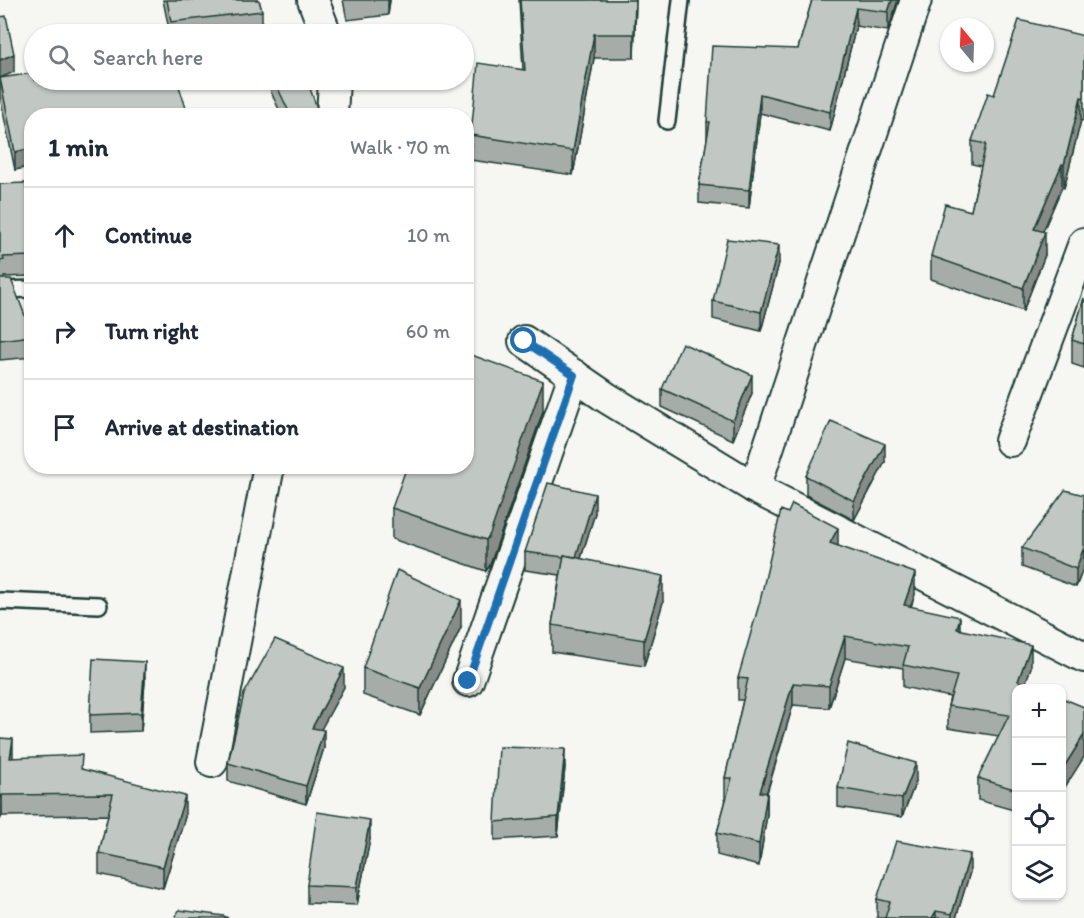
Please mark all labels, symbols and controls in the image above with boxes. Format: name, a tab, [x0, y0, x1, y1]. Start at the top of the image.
north arrow	[940, 18, 994, 72]
search box	[24, 24, 474, 90]
icon: search	[45, 41, 78, 74]
text: Search here	[93, 44, 203, 71]
text: 1 min	[48, 131, 108, 163]
text: Walk · 70 m	[350, 135, 450, 159]
icon: ahead	[48, 219, 81, 252]
text: Continue	[105, 222, 192, 249]
text: 10 m	[407, 223, 450, 247]
icon: right	[48, 315, 81, 348]
text: Turn right	[105, 318, 199, 345]
text: 60 m	[406, 319, 450, 343]
route start	[510, 327, 536, 353]
icon: arrive	[48, 411, 81, 444]
text: Arrive at destination	[105, 414, 299, 441]
route end	[454, 667, 480, 693]
map controls	[1012, 684, 1066, 900]
button: +	[1012, 684, 1066, 738]
button: −	[1012, 738, 1066, 792]
button: locate	[1012, 792, 1066, 846]
button: layers	[1012, 846, 1066, 900]

